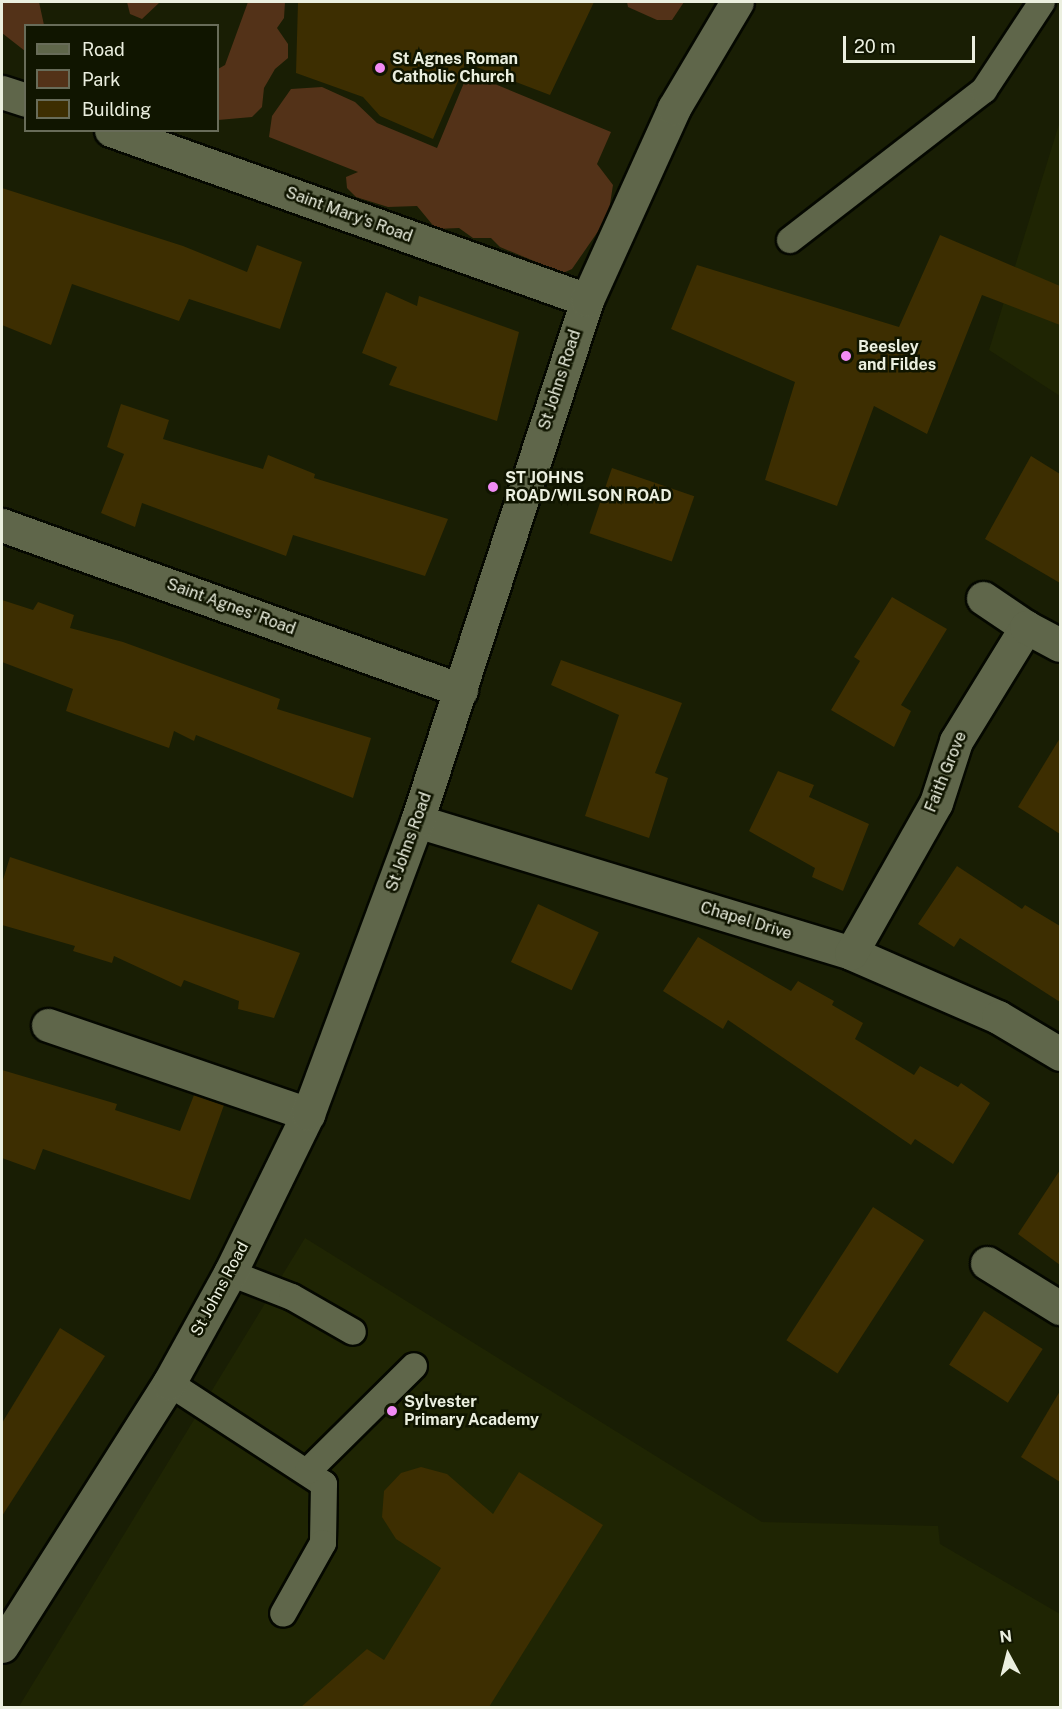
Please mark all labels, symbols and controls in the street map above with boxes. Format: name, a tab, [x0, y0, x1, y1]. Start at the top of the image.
legend	[24, 24, 219, 132]
scale bar	[846, 24, 978, 62]
text: 20 m	[854, 36, 896, 57]
text: Road	[82, 39, 125, 60]
place label: St Agnes Roman Catholic Church	[392, 49, 518, 87]
marker: St Agnes Roman Catholic Church	[373, 61, 387, 75]
text: Park	[82, 69, 120, 90]
text: Building	[82, 99, 151, 120]
street label: Saint Mary's Road	[283, 183, 415, 247]
street label: St Johns Road	[535, 328, 585, 432]
place label: Beesley and Fildes	[858, 337, 936, 375]
marker: Beesley and Fildes	[839, 349, 853, 363]
place label: ST JOHNS ROAD/WILSON ROAD	[505, 468, 672, 506]
marker: ST JOHNS ROAD/WILSON ROAD	[486, 480, 500, 494]
street label: Saint Agnes' Road	[164, 575, 298, 639]
street label: Faith Grove	[921, 729, 971, 815]
street label: St Johns Road	[382, 790, 436, 894]
street label: Chapel Drive	[698, 898, 794, 944]
street label: St Johns Road	[187, 1239, 253, 1339]
place label: Sylvester Primary Academy	[404, 1392, 539, 1430]
marker: Sylvester Primary Academy	[385, 1404, 399, 1418]
north arrow	[978, 1625, 1038, 1685]
text: N	[998, 1626, 1013, 1647]

